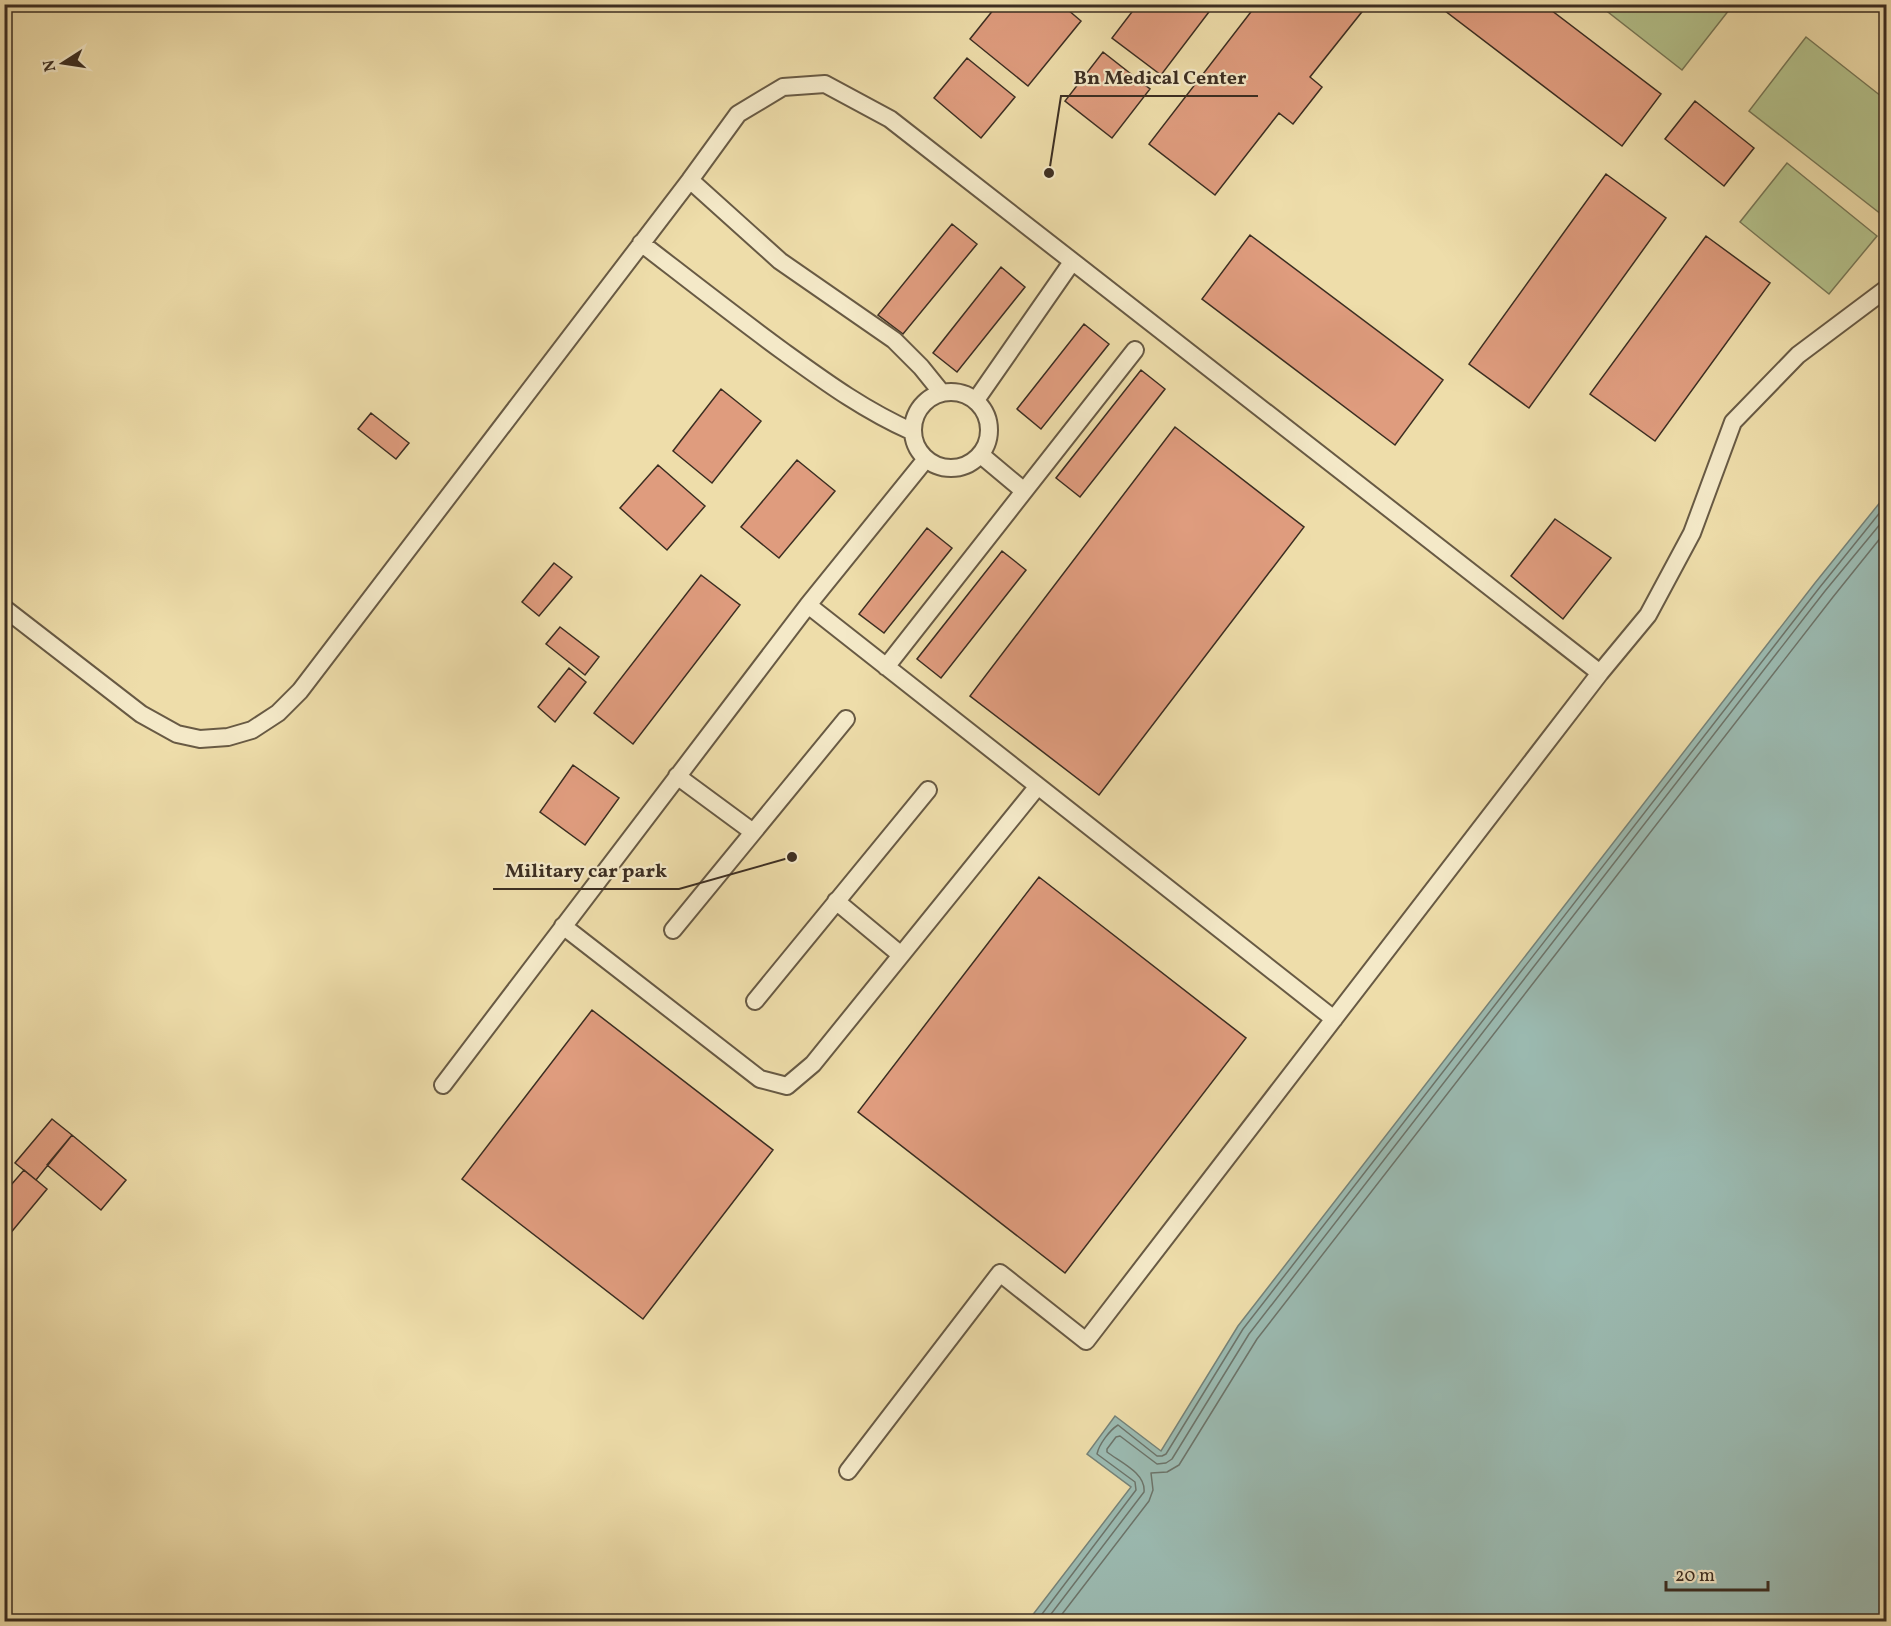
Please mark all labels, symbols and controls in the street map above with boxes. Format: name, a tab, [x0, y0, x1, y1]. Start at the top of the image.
north arrow	[33, 33, 93, 93]
text: N	[38, 57, 62, 74]
callout: Bn Medical Center	[1061, 58, 1258, 96]
text: Bn Medical Center	[1074, 65, 1247, 93]
callout: Military car park	[493, 851, 679, 889]
text: Military car park	[505, 858, 667, 886]
scale bar	[1666, 1554, 1768, 1592]
text: 20 m	[1675, 1564, 1715, 1589]

